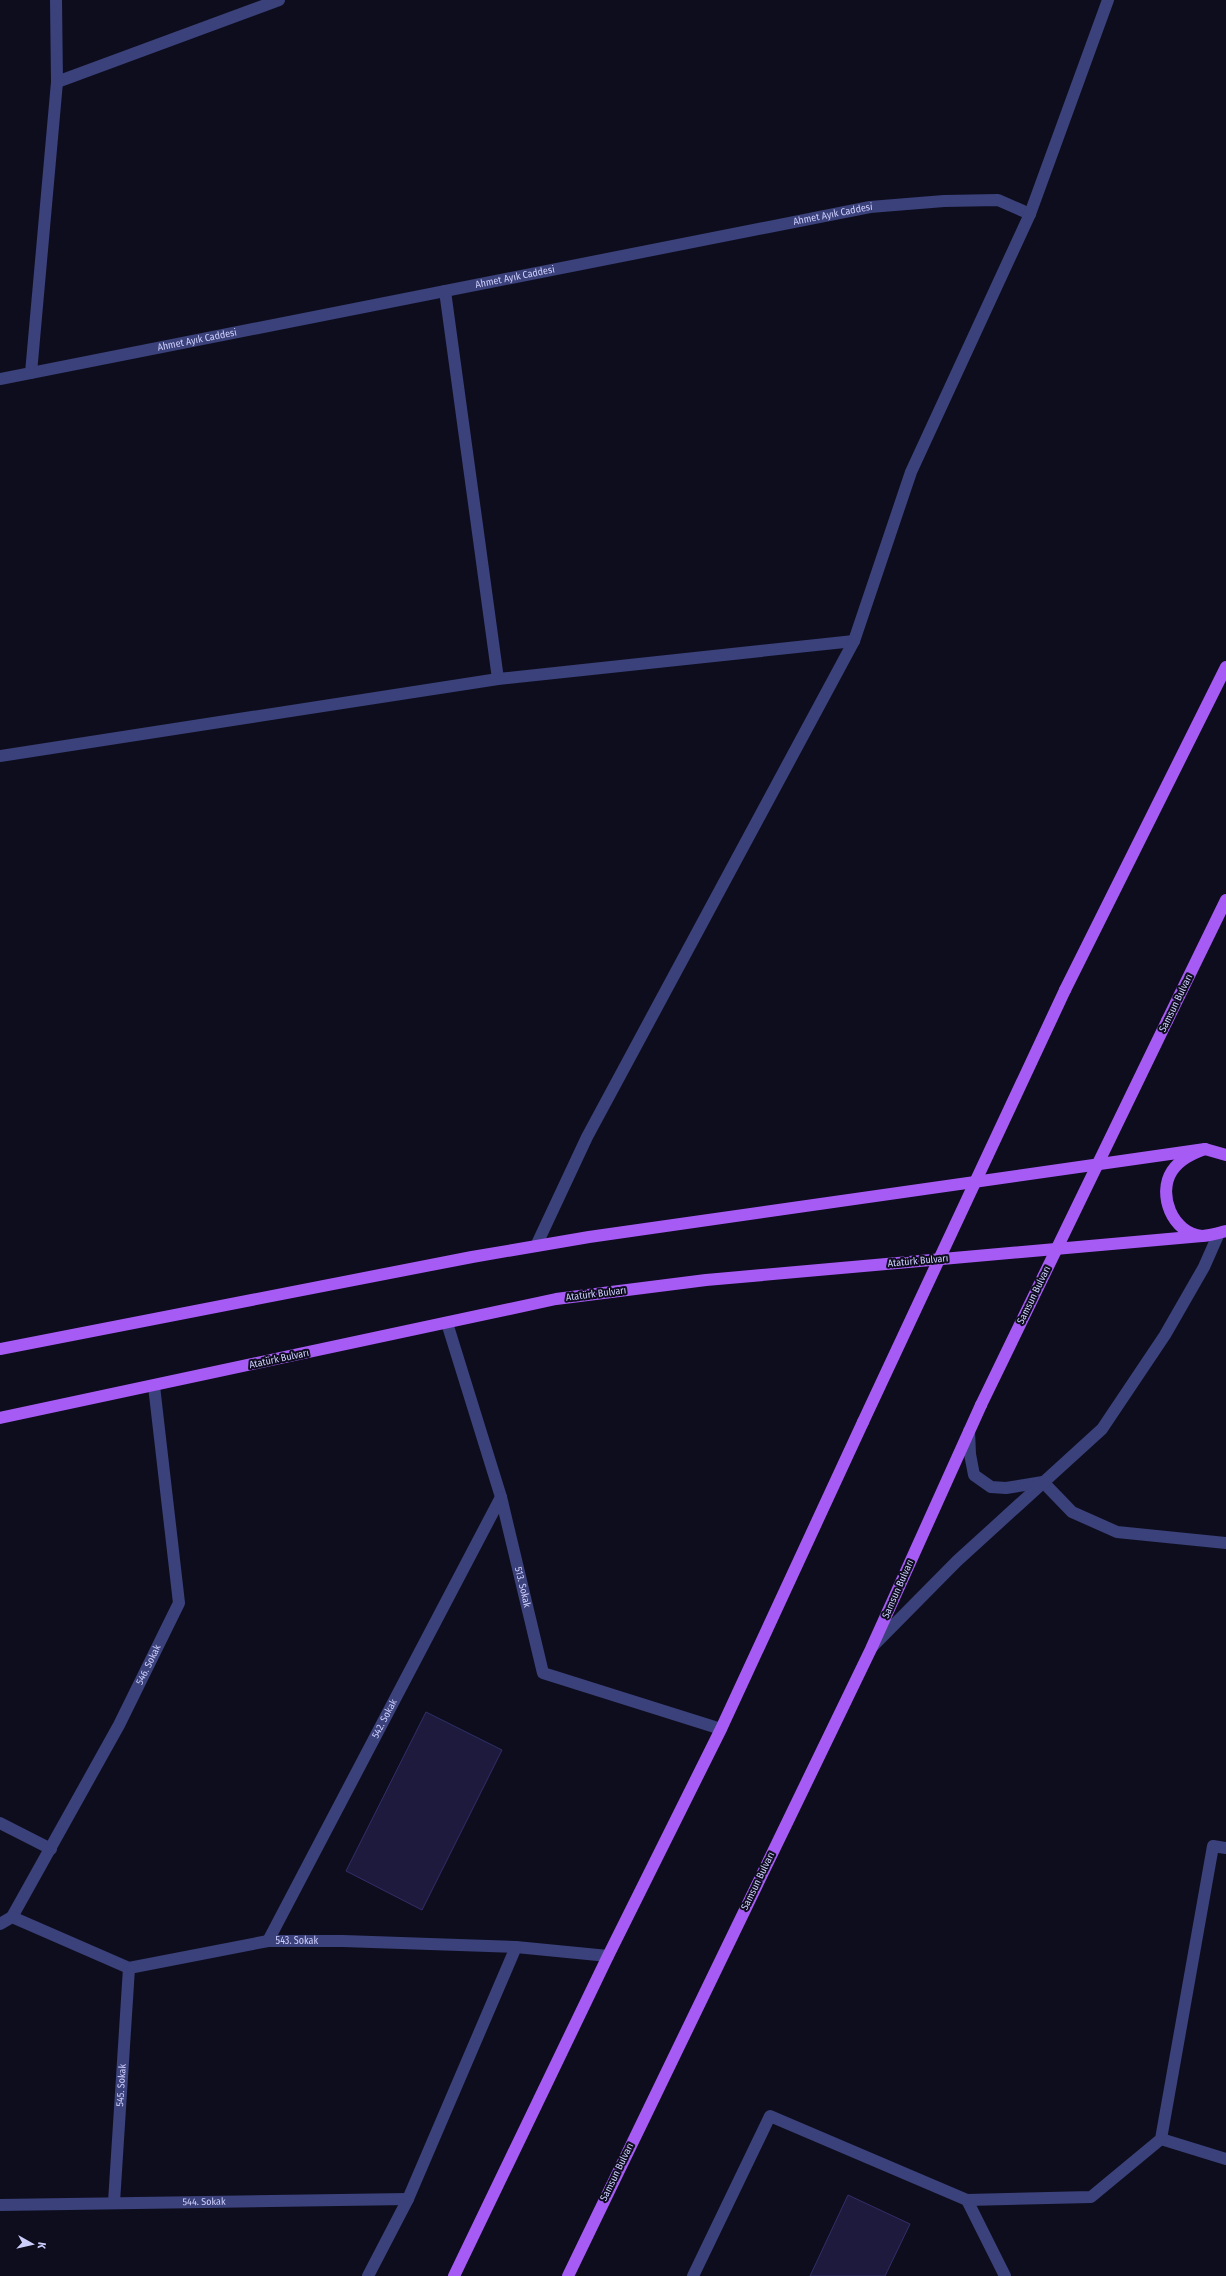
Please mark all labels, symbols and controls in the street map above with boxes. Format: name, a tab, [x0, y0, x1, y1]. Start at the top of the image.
street label: Ahmet Ayık Caddesi	[792, 201, 873, 228]
street label: Ahmet Ayık Caddesi	[474, 263, 556, 291]
street label: Ahmet Ayık Caddesi	[157, 326, 238, 354]
street label: Samsun Bulvarı	[1157, 972, 1195, 1034]
street label: Atatürk Bulvarı	[887, 1252, 949, 1270]
street label: Samsun Bulvarı	[1015, 1264, 1053, 1326]
street label: Atatürk Bulvarı	[565, 1284, 627, 1304]
street label: Atatürk Bulvarı	[248, 1347, 310, 1371]
street label: Samsun Bulvarı	[880, 1558, 916, 1620]
street label: 513. Sokak	[512, 1566, 533, 1609]
street label: 546. Sokak	[134, 1642, 164, 1687]
street label: 542. Sokak	[369, 1697, 400, 1740]
street label: Samsun Bulvarı	[739, 1850, 777, 1912]
street label: 543. Sokak	[276, 1935, 319, 1947]
street label: 545. Sokak	[114, 2063, 129, 2107]
street label: Samsun Bulvarı	[598, 2141, 636, 2203]
street label: 544. Sokak	[182, 2196, 226, 2208]
north arrow	[12, 2224, 52, 2264]
text: K	[34, 2241, 48, 2250]

